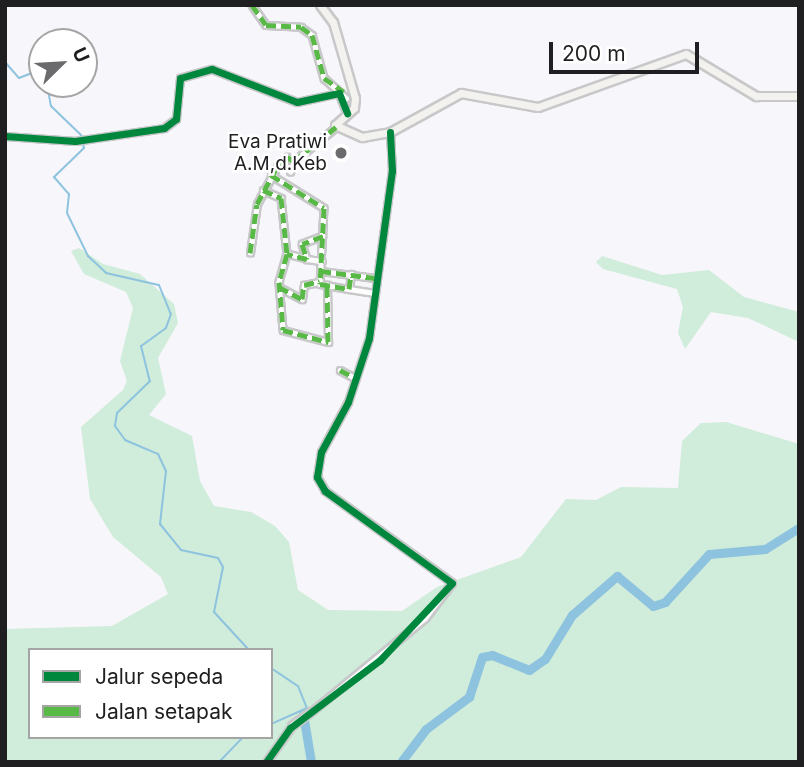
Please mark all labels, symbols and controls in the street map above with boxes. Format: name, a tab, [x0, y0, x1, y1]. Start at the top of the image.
north arrow	[28, 28, 98, 98]
scale bar	[552, 28, 702, 72]
text: 200 m	[562, 41, 626, 66]
text: U	[67, 44, 94, 66]
place label: Eva Pratiwi A.M,d.Keb	[228, 131, 327, 175]
marker: Eva Pratiwi A.M,d.Keb	[333, 145, 349, 161]
legend	[28, 648, 273, 739]
text: Jalur sepeda	[95, 664, 223, 689]
text: Jalan setapak	[95, 699, 232, 724]

